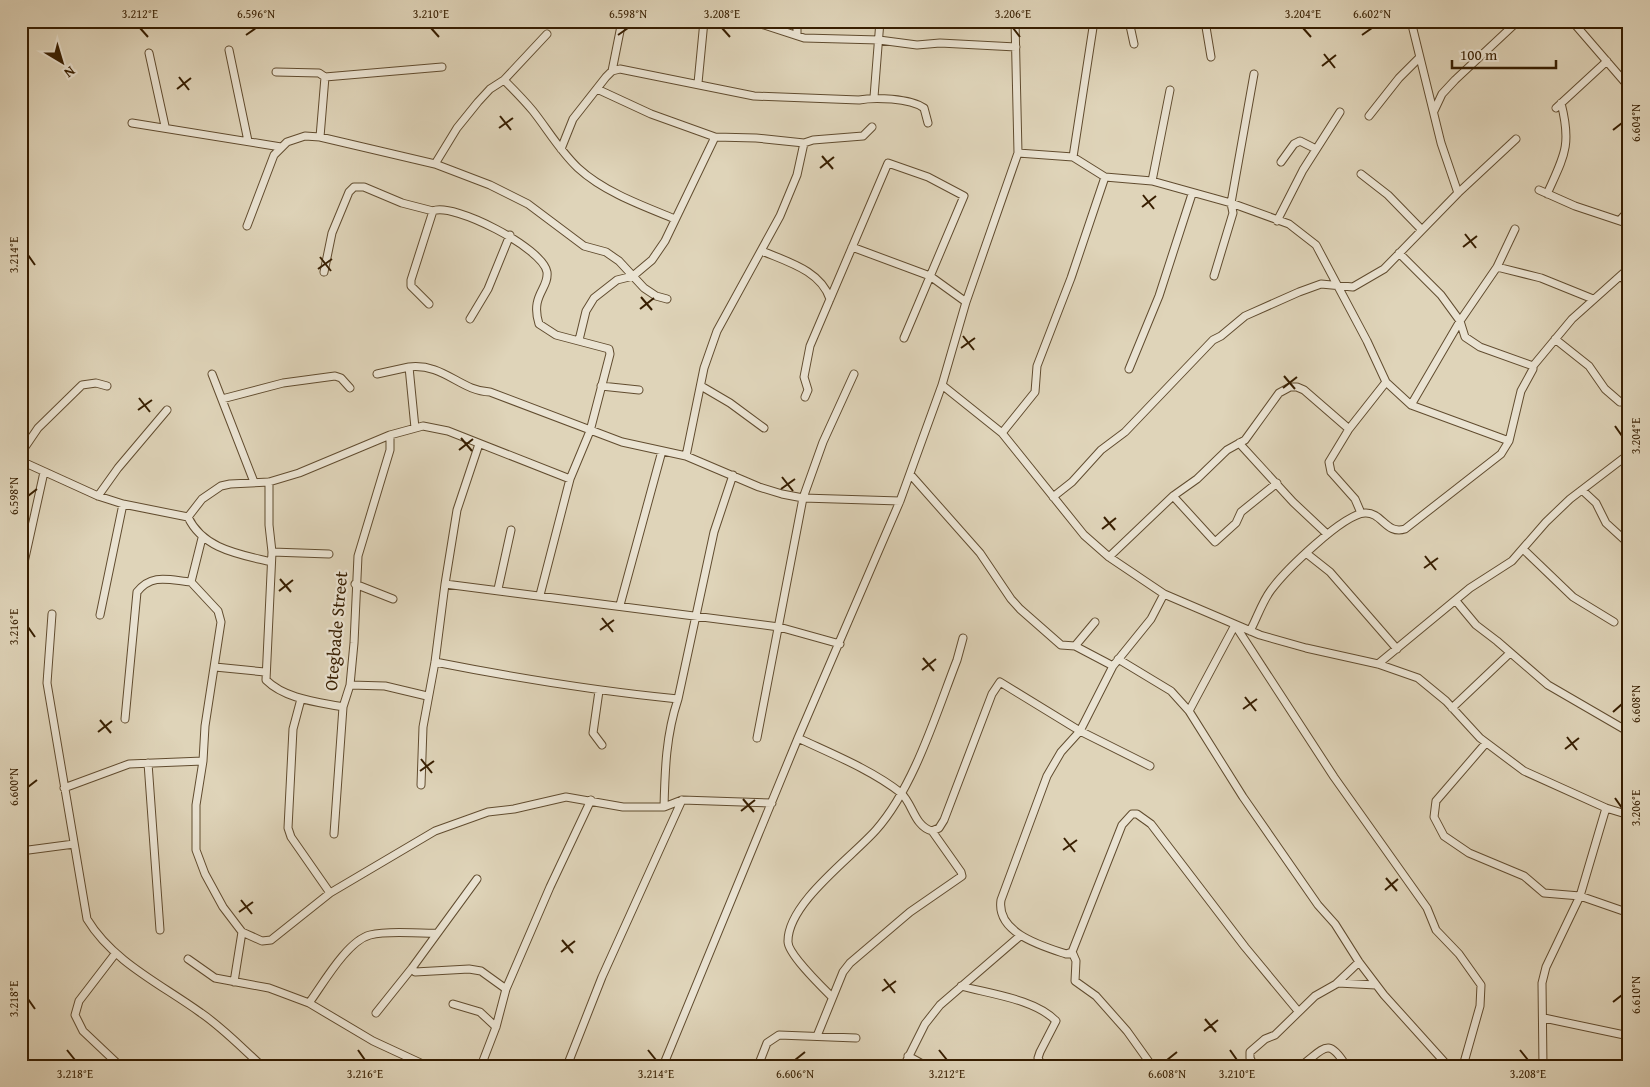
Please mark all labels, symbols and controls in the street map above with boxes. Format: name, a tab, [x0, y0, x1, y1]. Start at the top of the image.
text: 3.212°E	[122, 5, 158, 22]
text: 6.596°N	[237, 5, 275, 22]
text: 3.210°E	[413, 5, 449, 22]
text: 6.598°N	[609, 5, 647, 22]
text: 3.208°E	[704, 5, 740, 22]
text: 3.206°E	[995, 5, 1031, 22]
text: 3.204°E	[1285, 5, 1321, 22]
text: 6.602°N	[1353, 5, 1391, 22]
north arrow	[38, 38, 88, 88]
scale bar	[1452, 38, 1556, 70]
text: 100 m	[1460, 44, 1498, 65]
text: N	[60, 61, 80, 83]
text: 6.604°N	[1627, 104, 1644, 142]
text: 3.214°E	[5, 237, 22, 273]
text: 3.204°E	[1627, 418, 1644, 454]
text: 6.598°N	[5, 477, 22, 515]
street label: Otegbade Street	[317, 569, 354, 692]
text: 3.216°E	[5, 609, 22, 645]
text: 6.608°N	[1627, 685, 1644, 723]
text: 6.600°N	[5, 768, 22, 806]
text: 3.206°E	[1627, 790, 1644, 826]
text: 6.610°N	[1627, 976, 1644, 1014]
text: 3.218°E	[5, 981, 22, 1017]
text: 3.218°E	[57, 1065, 93, 1082]
text: 3.216°E	[347, 1065, 383, 1082]
text: 3.214°E	[638, 1065, 674, 1082]
text: 6.606°N	[776, 1065, 814, 1082]
text: 3.212°E	[929, 1065, 965, 1082]
text: 6.608°N	[1148, 1065, 1186, 1082]
text: 3.210°E	[1219, 1065, 1255, 1082]
text: 3.208°E	[1510, 1065, 1546, 1082]

